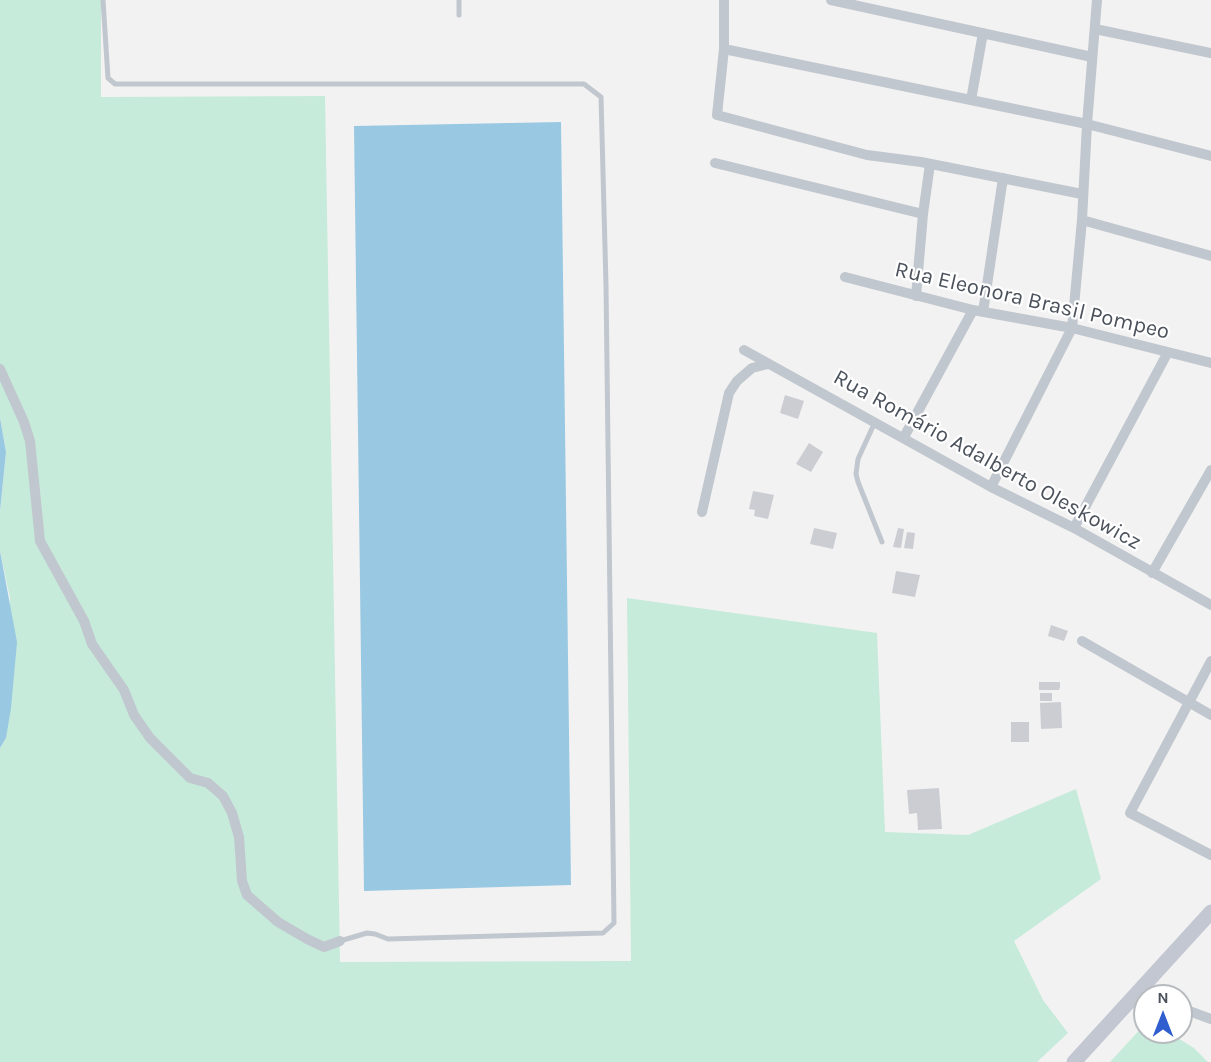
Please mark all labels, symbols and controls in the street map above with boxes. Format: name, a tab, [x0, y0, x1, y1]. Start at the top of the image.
street label: Rua Eleonora Brasil Pompeo	[892, 257, 1172, 345]
street label: Rua Romário Adalberto Oleskowicz	[829, 364, 1145, 556]
north arrow	[1133, 984, 1193, 1044]
text: N	[1157, 988, 1169, 1007]

